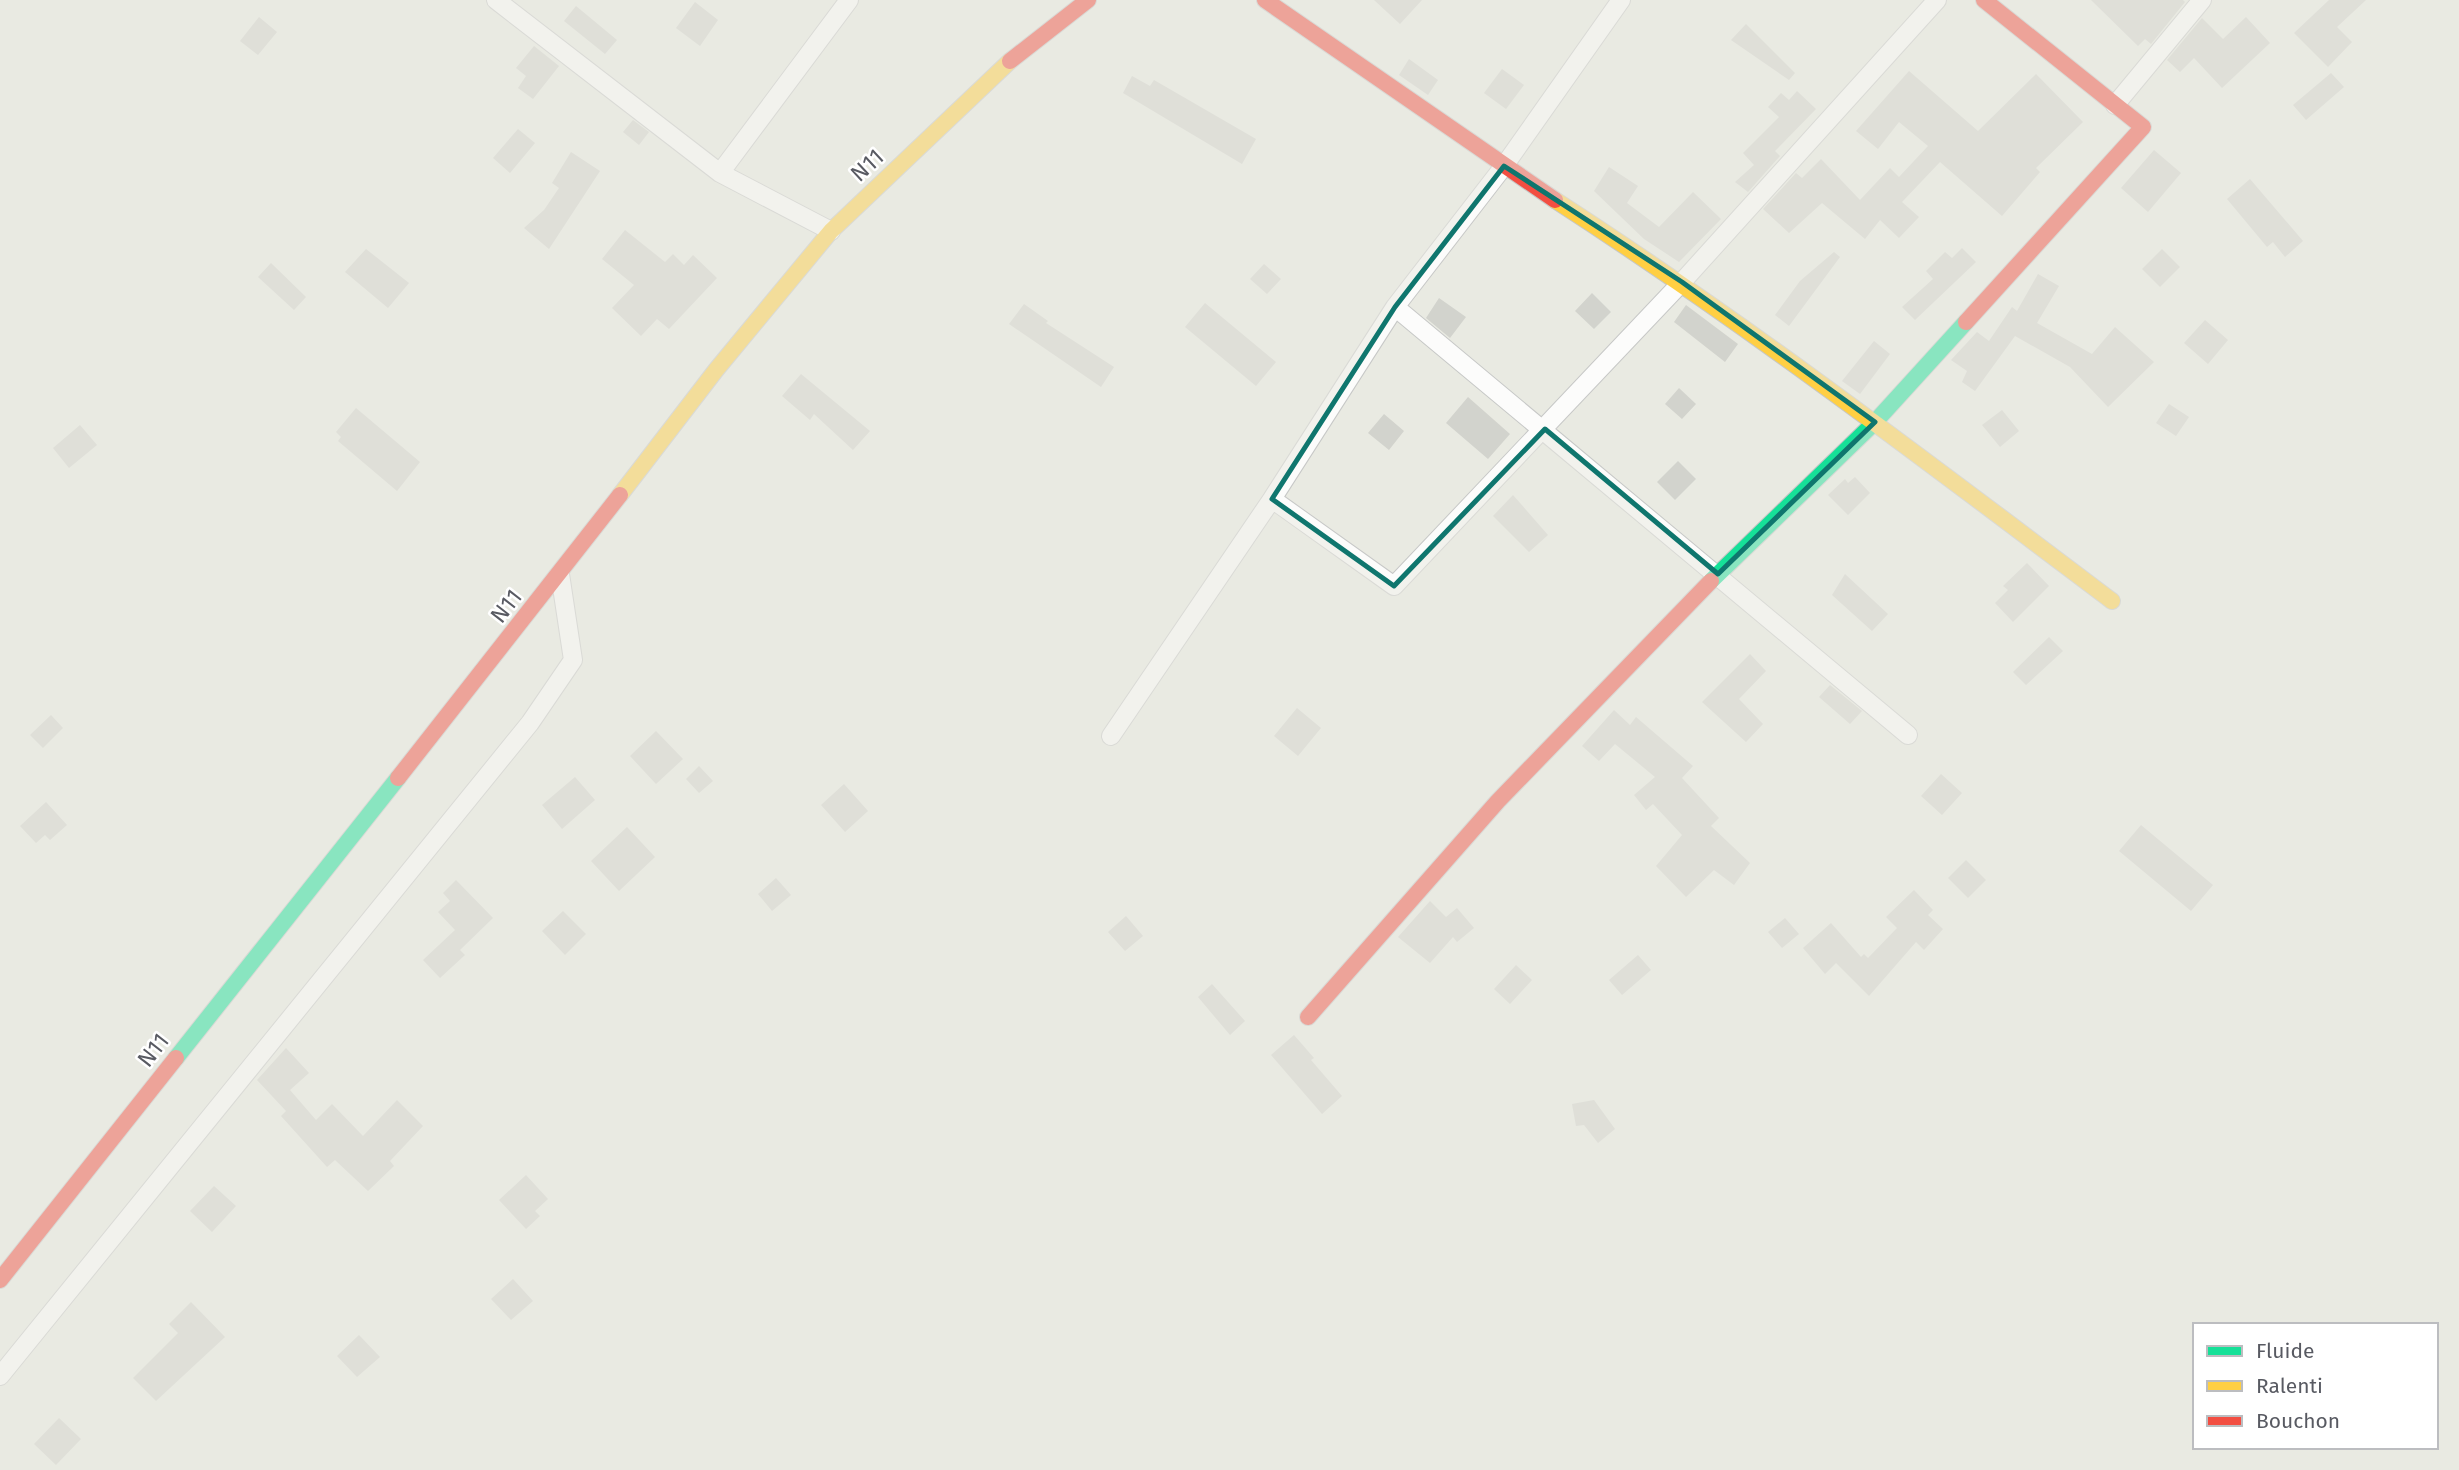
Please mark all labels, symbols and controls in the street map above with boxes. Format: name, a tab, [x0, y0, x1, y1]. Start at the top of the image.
street label: N11	[845, 143, 889, 187]
street label: N11	[484, 583, 528, 629]
street label: N11	[131, 1027, 175, 1073]
legend	[2193, 1323, 2438, 1449]
text: Fluide	[2256, 1338, 2314, 1364]
text: Ralenti	[2256, 1373, 2323, 1399]
text: Bouchon	[2256, 1408, 2340, 1434]

